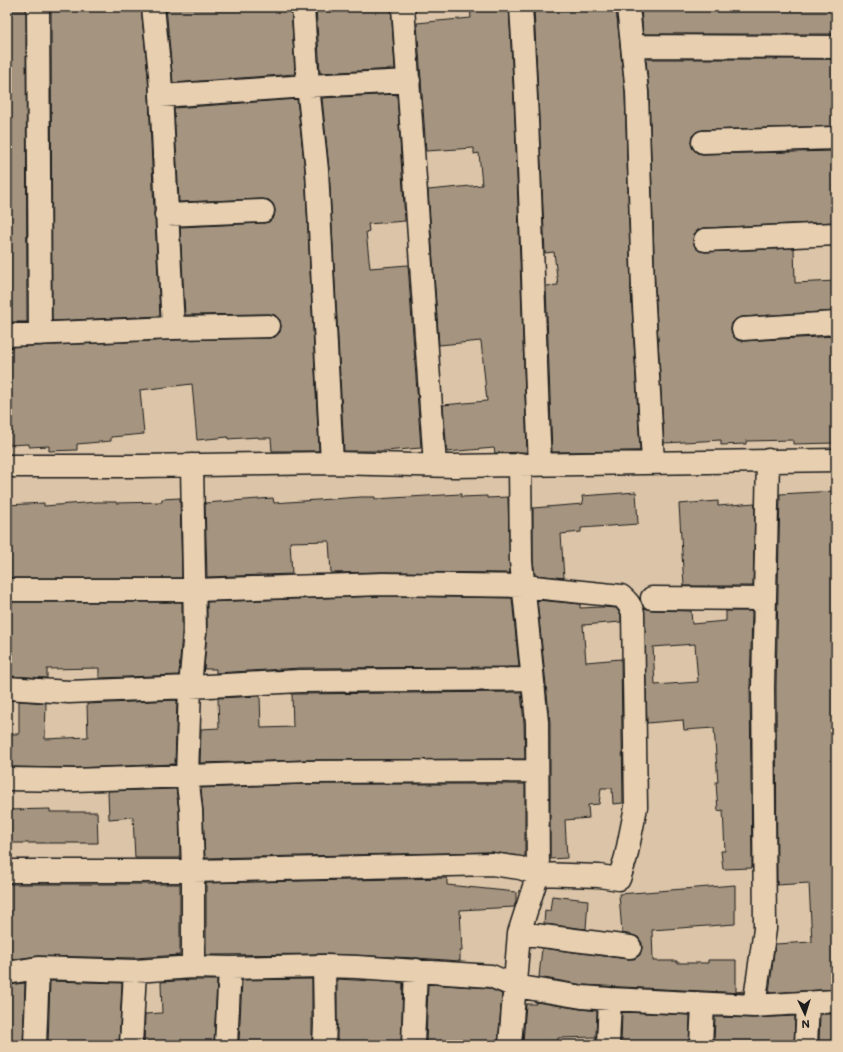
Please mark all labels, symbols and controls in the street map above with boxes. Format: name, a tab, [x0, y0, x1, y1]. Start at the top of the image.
north arrow	[785, 994, 825, 1034]
text: N	[801, 1017, 810, 1032]

